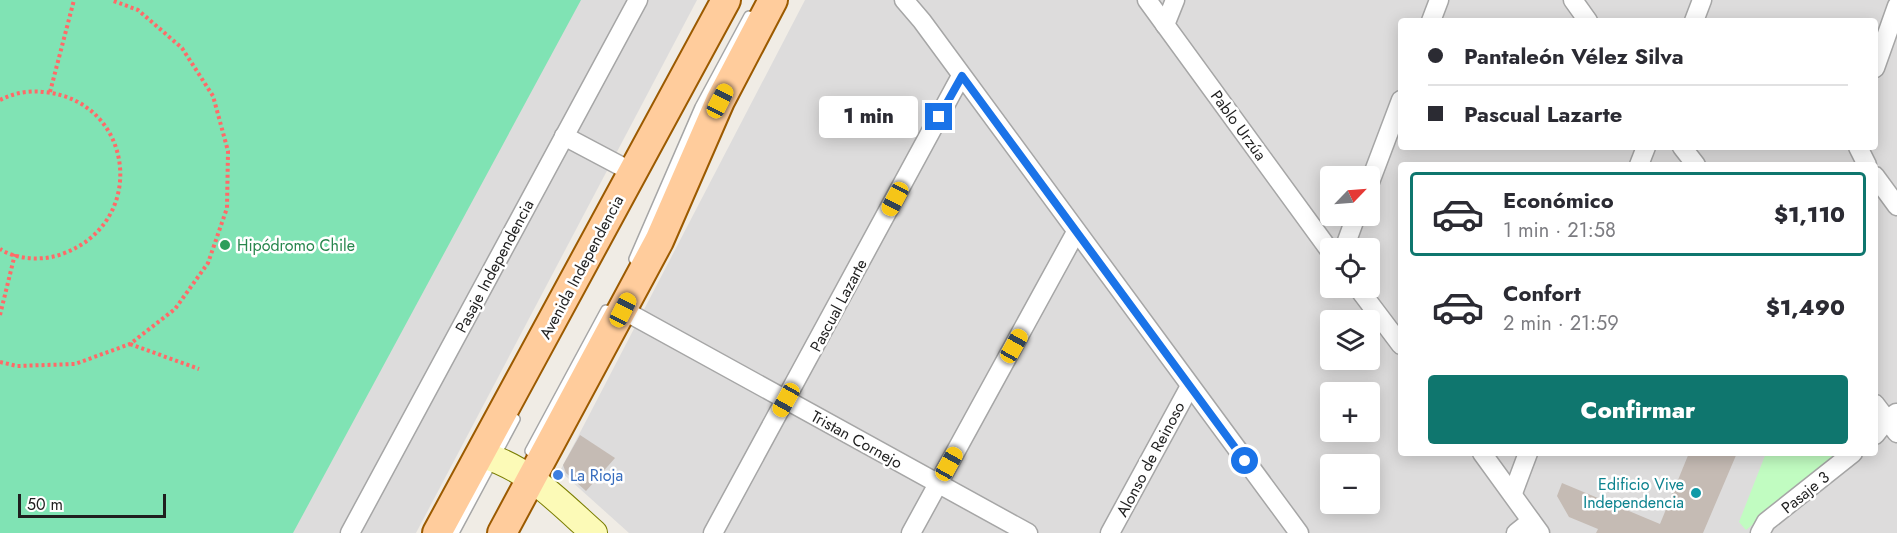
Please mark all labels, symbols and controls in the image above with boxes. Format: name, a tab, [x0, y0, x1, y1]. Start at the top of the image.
text: Pantaleón Vélez Silva	[1464, 40, 1684, 72]
car	[704, 81, 736, 121]
street label: Pablo Urzúa	[1205, 85, 1272, 165]
callout: 1 min	[819, 96, 918, 138]
text: Pascual Lazarte	[1464, 98, 1622, 130]
text: 1 min	[843, 102, 894, 131]
route end	[925, 103, 952, 130]
north arrow	[1320, 166, 1380, 226]
map controls	[1320, 166, 1380, 514]
car	[879, 179, 911, 219]
text: Económico	[1503, 184, 1614, 216]
icon: car	[1431, 187, 1485, 241]
street label: Avenida Independencia	[534, 191, 629, 343]
street label: Pasaje Independencia	[450, 196, 539, 337]
text: $1,110	[1774, 198, 1845, 230]
text: 1 min · 21:58	[1503, 216, 1616, 245]
place label: Hipódromo Chile	[237, 234, 355, 257]
marker: Hipódromo Chile	[218, 238, 232, 252]
button: locate	[1320, 238, 1380, 298]
street label: Pascual Lazarte	[804, 255, 873, 356]
text: Confort	[1503, 277, 1581, 309]
icon: car	[1431, 280, 1485, 334]
car	[607, 290, 639, 330]
text: $1,490	[1766, 291, 1845, 323]
text: 2 min · 21:59	[1503, 309, 1619, 338]
button: layers	[1320, 310, 1380, 370]
car	[997, 326, 1031, 366]
button: Confirmar	[1428, 375, 1848, 444]
car	[769, 380, 803, 420]
button: +	[1320, 382, 1380, 442]
street label: Alonso de Reinoso	[1110, 397, 1191, 521]
street label: Tristan Cornejo	[807, 405, 907, 474]
car	[932, 444, 966, 484]
route start	[1231, 447, 1258, 474]
button: −	[1320, 454, 1380, 514]
place label: La Rioja	[570, 464, 623, 487]
street label: Pasaje 3	[1776, 466, 1834, 519]
marker: La Rioja	[551, 468, 565, 482]
place label: Edificio Vive Independencia	[1583, 473, 1684, 514]
marker: Edificio Vive Independencia	[1689, 486, 1703, 500]
scale bar	[18, 491, 166, 518]
text: 50 m	[27, 493, 63, 516]

